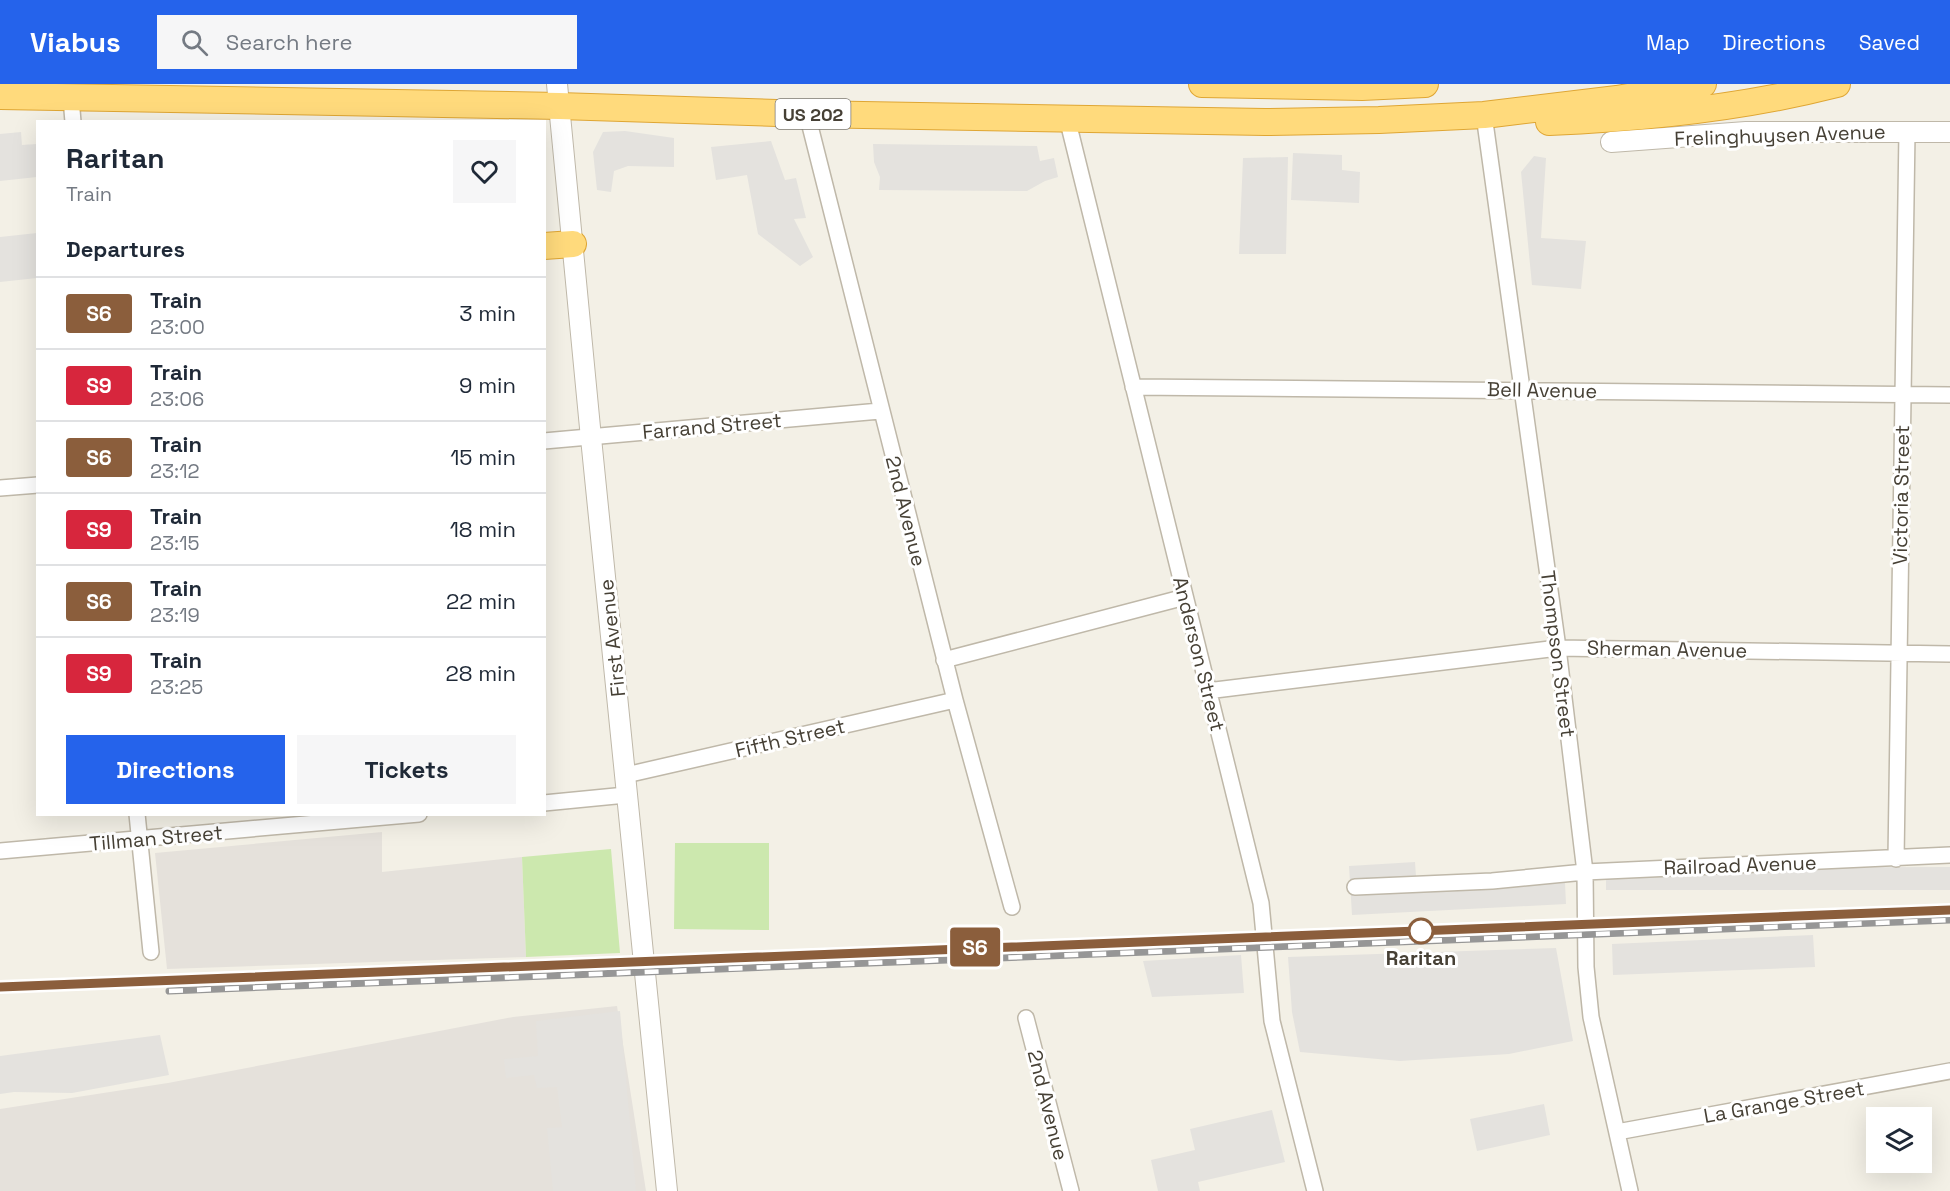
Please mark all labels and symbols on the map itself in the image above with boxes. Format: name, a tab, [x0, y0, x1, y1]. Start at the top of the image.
road number: US 202	[776, 99, 850, 129]
street label: Frelinghuysen Avenue	[1674, 118, 1886, 152]
street label: Bell Avenue	[1487, 376, 1597, 404]
street label: Farrand Street	[641, 407, 783, 445]
street label: Victoria Street	[1887, 425, 1915, 565]
street label: 2nd Avenue	[880, 453, 932, 569]
street label: Thompson Street	[1535, 569, 1581, 739]
street label: Anderson Street	[1167, 574, 1231, 734]
street label: First Avenue	[593, 578, 631, 698]
street label: Sherman Avenue	[1587, 635, 1747, 663]
street label: Fifth Street	[733, 713, 847, 763]
street label: Tillman Street	[88, 819, 224, 857]
street label: Railroad Avenue	[1663, 849, 1817, 881]
marker: Raritan	[1408, 918, 1434, 944]
line badge: S6	[948, 928, 1002, 966]
place label: Raritan	[1386, 945, 1456, 971]
street label: 2nd Avenue	[1022, 1047, 1074, 1163]
street label: La Grange Street	[1702, 1075, 1866, 1129]

